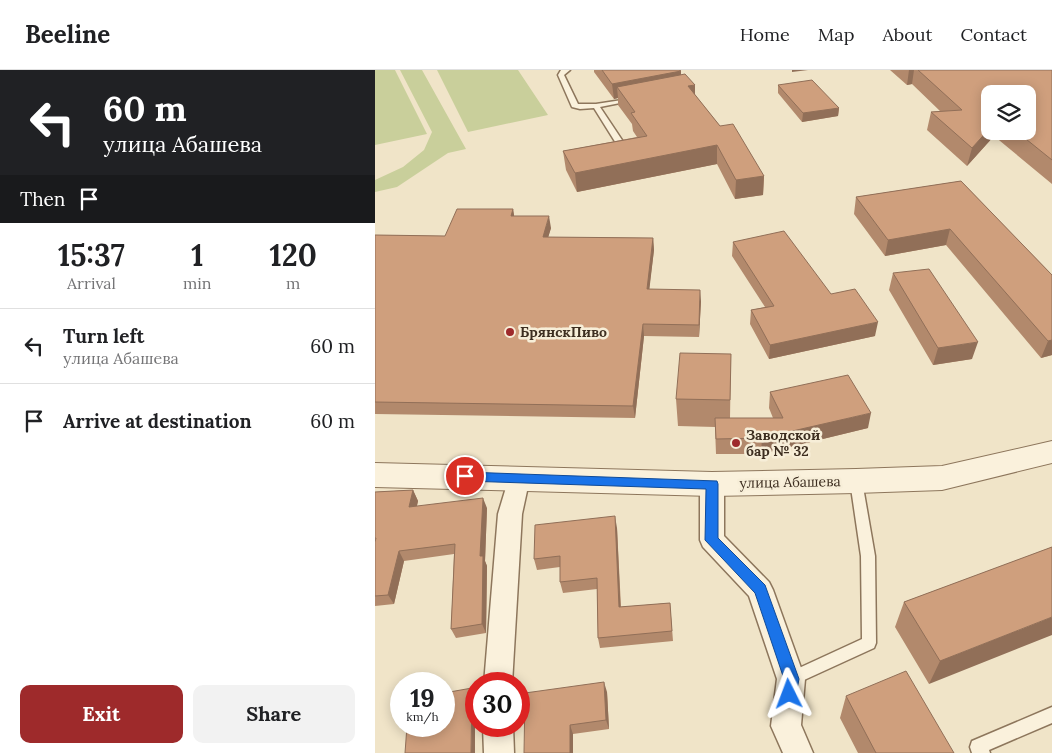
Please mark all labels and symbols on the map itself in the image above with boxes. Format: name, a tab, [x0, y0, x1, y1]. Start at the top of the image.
place label: БрянскПиво	[520, 323, 607, 341]
marker: БрянскПиво	[504, 326, 516, 338]
place label: Заводской бар № 32	[746, 426, 820, 460]
marker: Заводской бар № 32	[730, 437, 742, 449]
pin	[444, 455, 486, 497]
street label: улица Абашева	[739, 472, 841, 492]
position arrow	[762, 667, 814, 719]
speed limit sign: 30	[465, 672, 530, 737]

